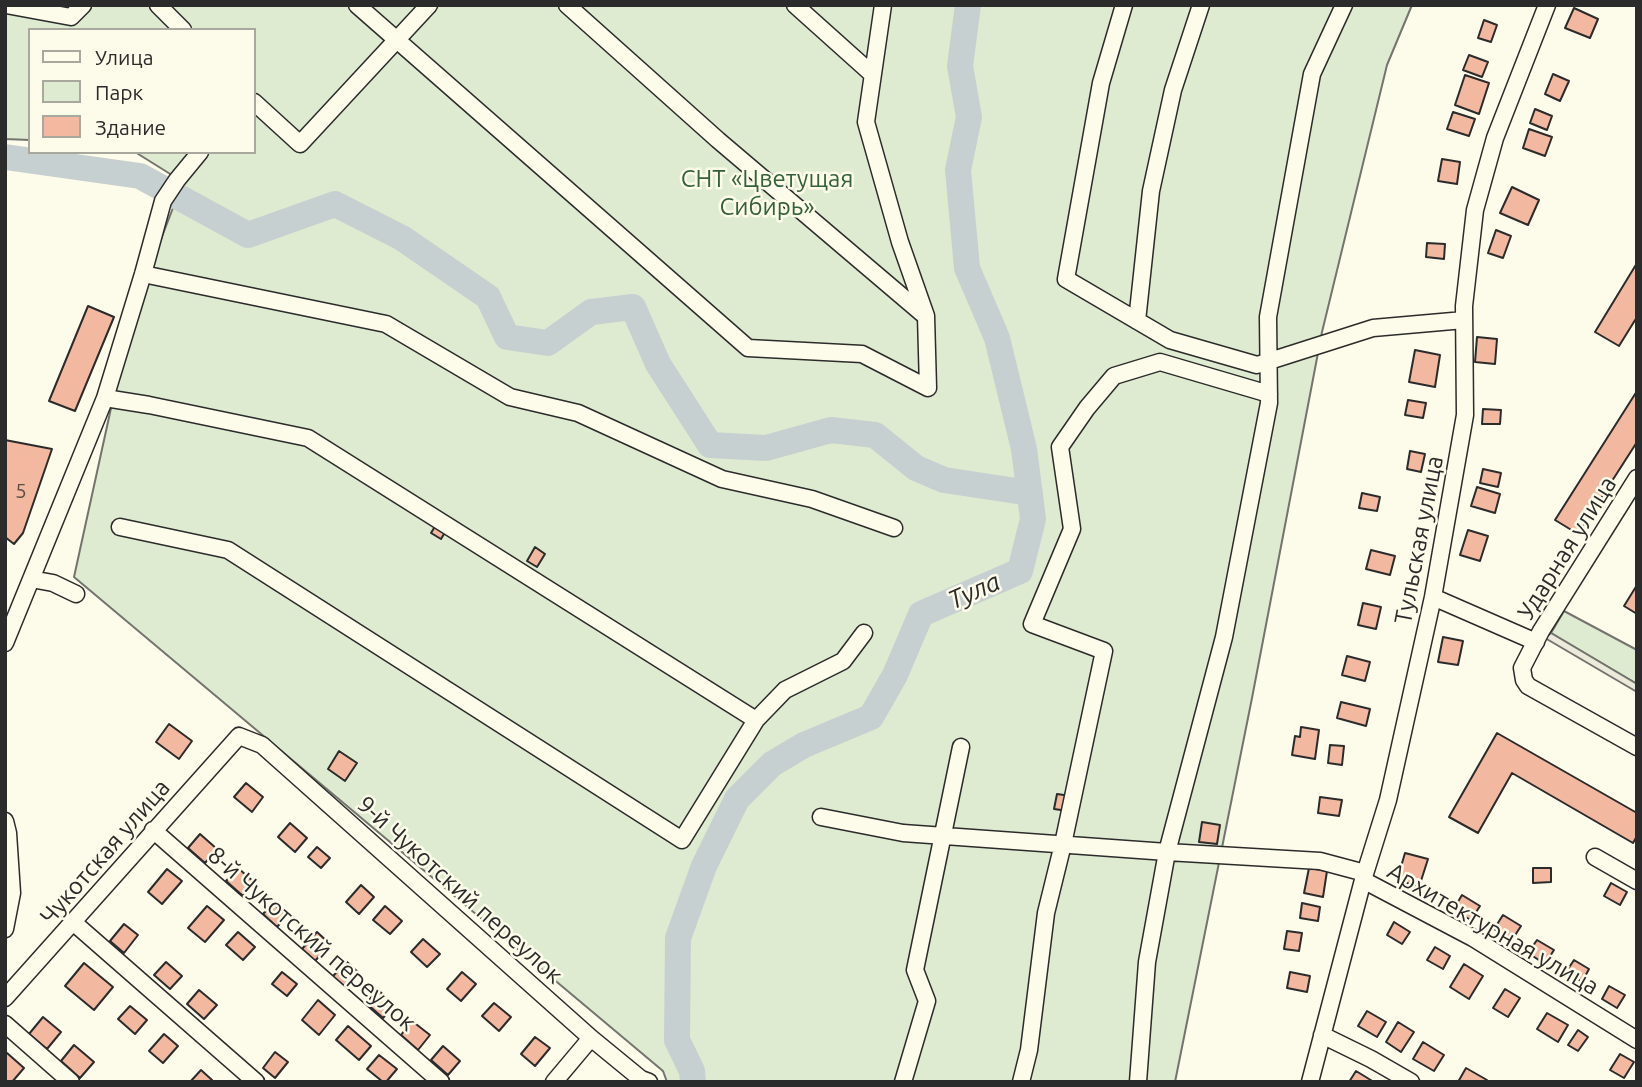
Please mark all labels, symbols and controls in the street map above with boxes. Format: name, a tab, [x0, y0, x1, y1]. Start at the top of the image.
legend	[28, 28, 256, 154]
text: Улица	[95, 45, 153, 69]
text: Парк	[95, 80, 143, 104]
text: Здание	[95, 115, 166, 139]
park label: СНТ «Цветущая Сибирь»	[681, 165, 853, 221]
street label: Тульская улица	[1389, 453, 1449, 627]
street label: Ударная улица	[1512, 471, 1622, 625]
house number: 5	[15, 478, 27, 504]
water label: Тула	[943, 566, 1005, 616]
street label: Чукотская улица	[34, 774, 176, 930]
street label: 9-й Чукотский переулок	[351, 790, 569, 990]
street label: 8-й Чукотский переулок	[202, 841, 422, 1037]
street label: Архитектурная улица	[1382, 857, 1604, 1001]

